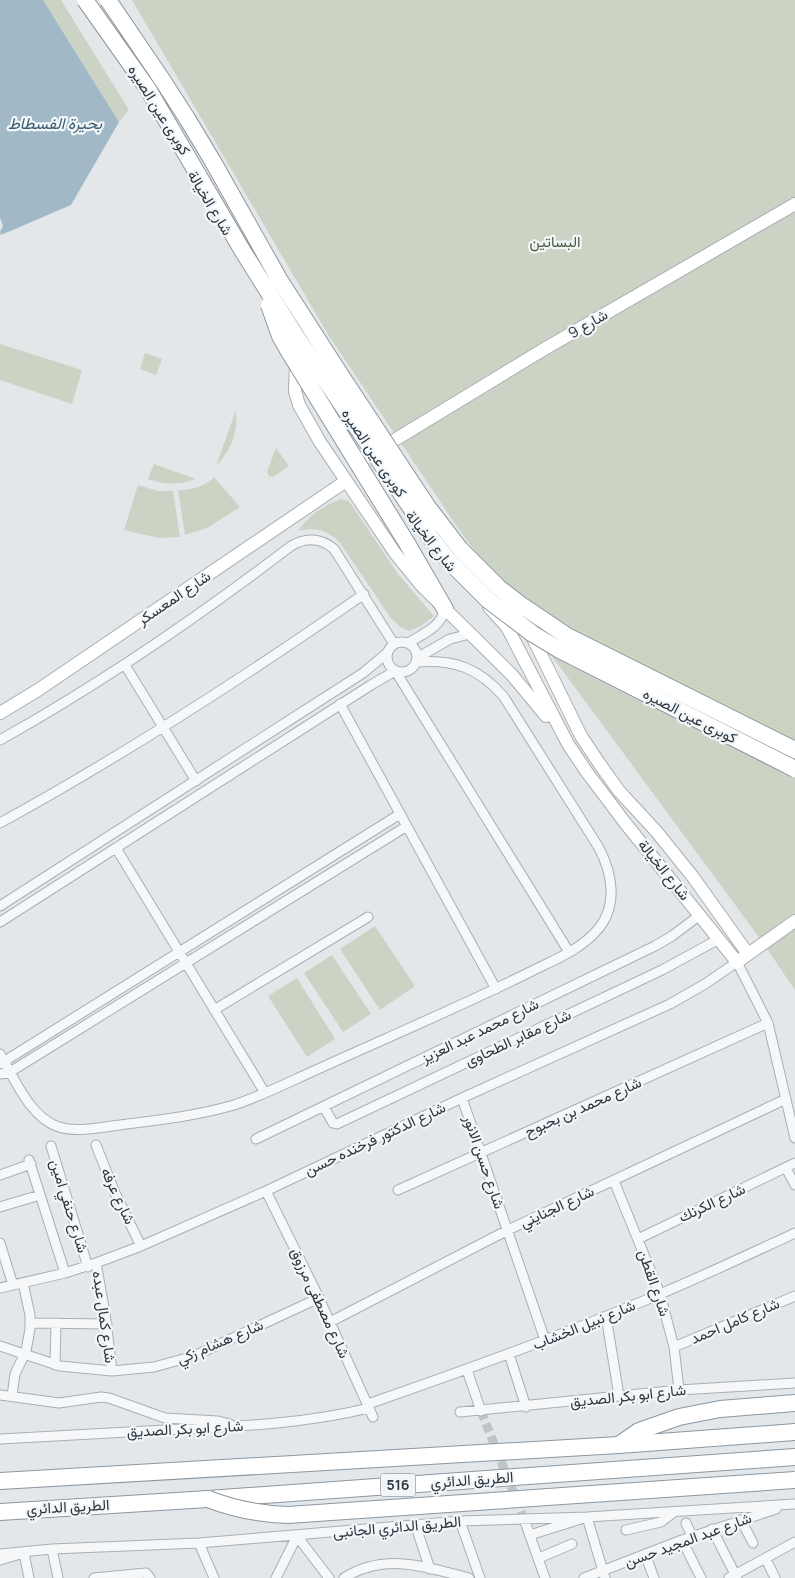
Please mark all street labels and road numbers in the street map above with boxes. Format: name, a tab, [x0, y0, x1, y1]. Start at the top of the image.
street label: كوبرى عين الصيره	[123, 60, 196, 159]
street label: شارع الخيالة	[182, 166, 238, 240]
street label: شارع 9	[564, 304, 612, 344]
street label: كوبرى عين الصيره	[337, 404, 412, 502]
street label: شارع الخيالة	[400, 506, 462, 577]
street label: شارع المعسكر	[132, 565, 215, 631]
street label: كوبرى عين الصيره	[640, 683, 741, 748]
street label: شارع الخيالة	[633, 835, 696, 905]
street label: شارع محمد عبد العزيز	[417, 993, 543, 1069]
street label: شارع مقابر الطحاوى	[461, 1004, 575, 1072]
street label: شارع محمد بن بحبوح	[521, 1071, 645, 1143]
street label: شارع الدكتور فرخنده حسن	[301, 1096, 449, 1181]
street label: شارع حسن الانور	[457, 1111, 510, 1212]
street label: شارع حنفي امين	[42, 1157, 94, 1256]
street label: شارع عرفه	[95, 1164, 141, 1228]
street label: شارع الكرنك	[675, 1178, 749, 1228]
street label: شارع الجنايني	[516, 1180, 599, 1236]
street label: شارع مصطفى مرزوق	[285, 1244, 355, 1362]
street label: شارع القطن	[632, 1247, 676, 1320]
street label: شارع كمال عبده	[87, 1269, 121, 1365]
street label: شارع كامل احمد	[687, 1292, 783, 1350]
street label: شارع نبيل الخشاب	[529, 1294, 639, 1356]
street label: شارع هشام زكي	[173, 1314, 268, 1372]
street label: شارع ابو بكر الصديق	[569, 1379, 687, 1413]
street label: شارع ابو بكر الصديق	[126, 1415, 244, 1443]
street label: الطريق الدائري	[430, 1466, 514, 1496]
road number: 516	[380, 1474, 416, 1496]
street label: الطريق الدائري	[26, 1494, 110, 1522]
street label: شارع عبد المجيد حسن	[621, 1507, 755, 1573]
street label: الطريق الدائري الجانبى	[332, 1510, 462, 1546]

